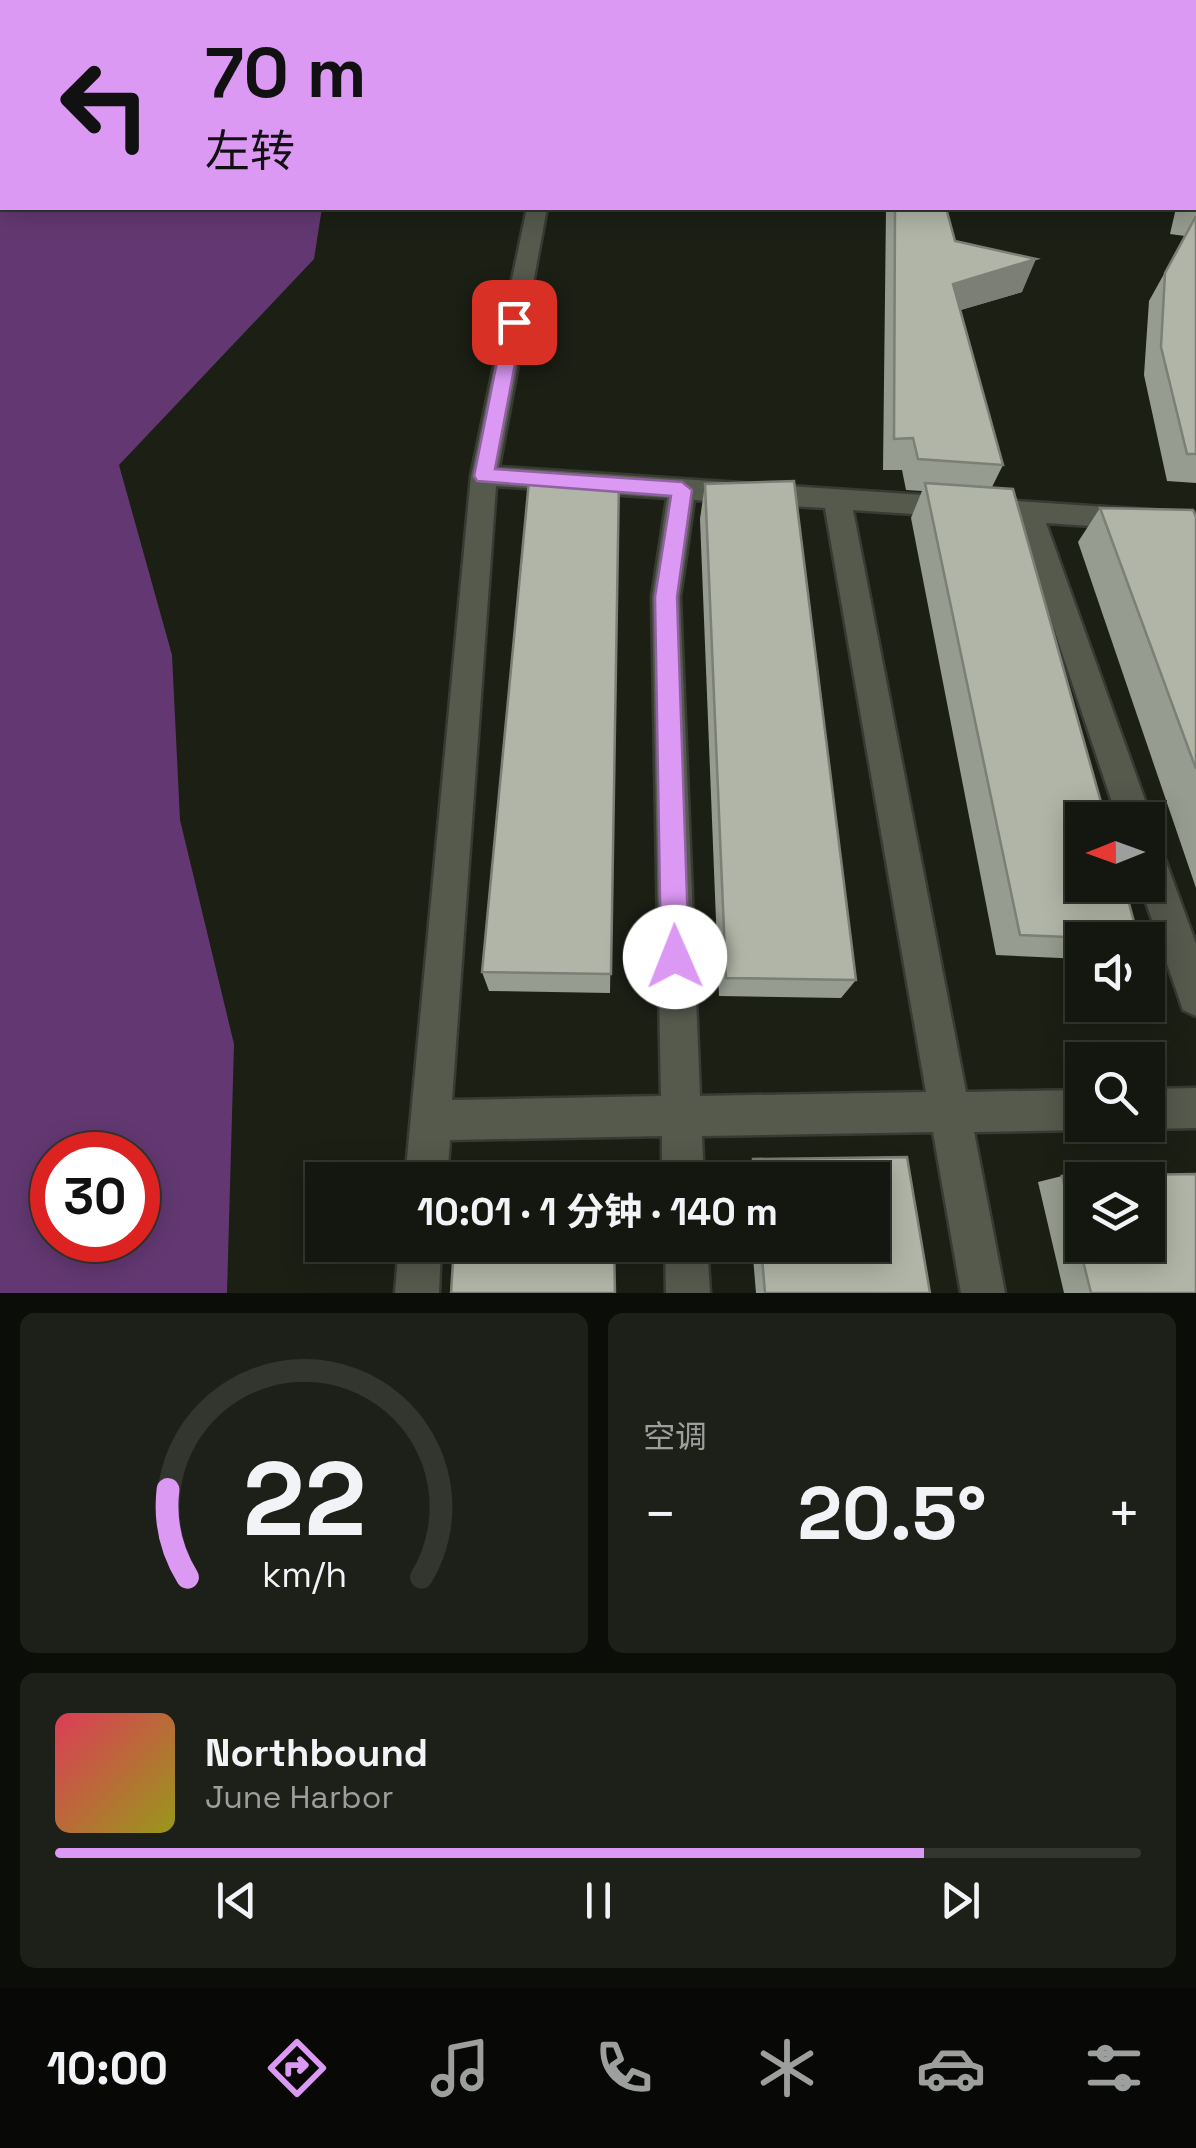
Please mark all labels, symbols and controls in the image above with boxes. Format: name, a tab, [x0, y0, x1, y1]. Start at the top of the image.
text: 70 m	[205, 28, 366, 117]
icon: left	[40, 40, 170, 170]
text: 左转	[205, 123, 295, 180]
pin	[472, 280, 557, 365]
icon: arrive	[487, 295, 542, 350]
north arrow	[1065, 802, 1165, 902]
map controls	[1065, 802, 1165, 1262]
position arrow	[623, 905, 727, 1009]
button: sound	[1065, 922, 1165, 1022]
button: search	[1065, 1042, 1165, 1142]
speed limit sign: 30	[30, 1132, 160, 1262]
button: layers	[1065, 1162, 1165, 1262]
text: 10:01 · 1 分钟 · 140 m	[417, 1188, 778, 1236]
text: 空调	[643, 1417, 707, 1457]
text: 22	[242, 1433, 366, 1565]
text: 20.5°	[797, 1465, 987, 1561]
text: −	[643, 1479, 677, 1549]
text: +	[1107, 1479, 1141, 1549]
text: km/h	[261, 1552, 347, 1597]
text: Northbound	[205, 1729, 428, 1777]
text: June Harbor	[205, 1777, 393, 1817]
icon: previous	[209, 1873, 264, 1928]
icon: pause	[571, 1873, 626, 1928]
icon: next	[933, 1873, 988, 1928]
icon: directions	[262, 2033, 332, 2103]
icon: music	[425, 2033, 495, 2103]
icon: phone	[589, 2033, 659, 2103]
icon: climate	[752, 2033, 822, 2103]
icon: car	[916, 2033, 986, 2103]
icon: filters	[1079, 2033, 1149, 2103]
text: 10:00	[47, 2040, 168, 2097]

